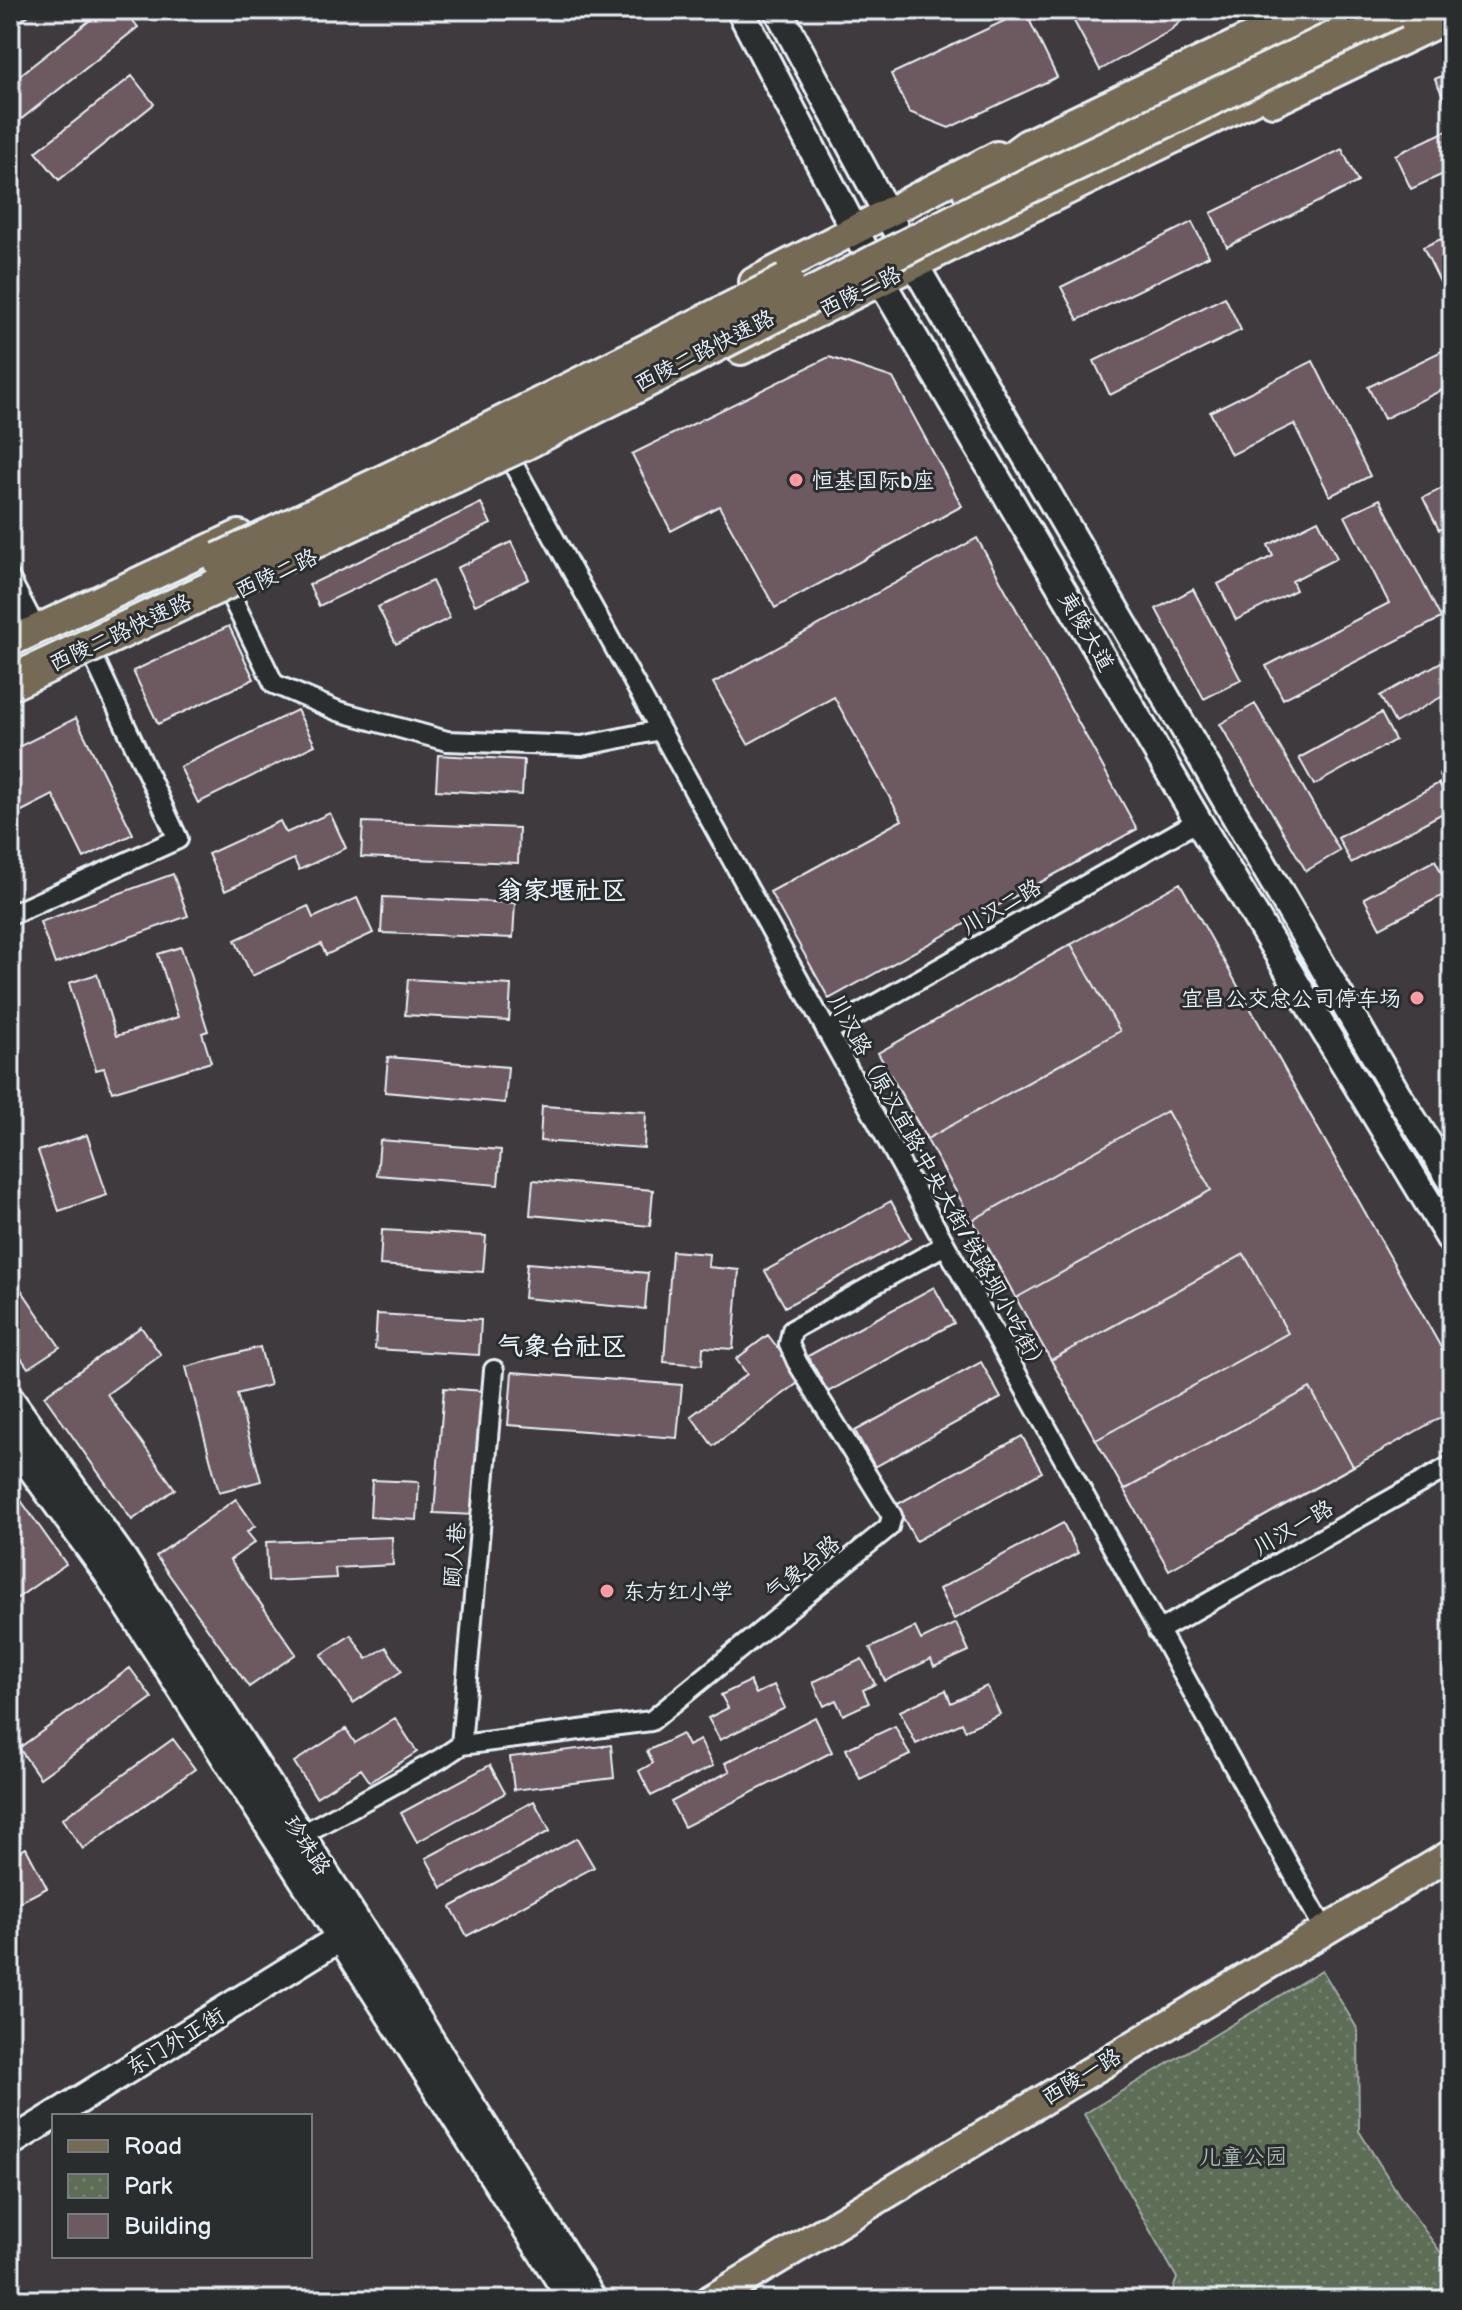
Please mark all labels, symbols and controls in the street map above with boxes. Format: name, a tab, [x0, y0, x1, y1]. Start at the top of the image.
street label: 西陵二路	[815, 261, 906, 324]
street label: 西陵二路快速路	[630, 304, 779, 398]
place label: 恒基国际b座	[812, 468, 934, 495]
marker: 恒基国际b座	[787, 471, 805, 489]
street label: 西陵二路	[231, 544, 322, 605]
street label: 夷陵大道	[1052, 587, 1119, 677]
street label: 西陵二路快速路	[45, 589, 196, 678]
street label: 川汉二路	[957, 874, 1047, 941]
district label: 翁家堰社区	[497, 876, 627, 907]
place label: 宜昌公交总公司停车场	[1181, 986, 1401, 1013]
marker: 宜昌公交总公司停车场	[1408, 989, 1426, 1007]
street label: 川汉路（原汉宜路·中央大街/铁路坝小吃街）	[822, 990, 1054, 1379]
district label: 气象台社区	[497, 1332, 627, 1363]
street label: 川汉一路	[1249, 1495, 1339, 1562]
street label: 颐人巷	[439, 1521, 472, 1589]
street label: 气象台路	[760, 1530, 846, 1606]
place label: 东方红小学	[623, 1579, 733, 1606]
marker: 东方红小学	[598, 1582, 616, 1600]
street label: 珍珠路	[277, 1811, 336, 1881]
street label: 东门外正街	[122, 2002, 230, 2082]
street label: 西陵一路	[1037, 2043, 1126, 2112]
legend	[52, 2114, 312, 2258]
text: Road	[124, 2132, 182, 2161]
park label: 儿童公园	[1199, 2144, 1287, 2171]
text: Park	[124, 2172, 172, 2201]
text: Building	[124, 2212, 211, 2241]

